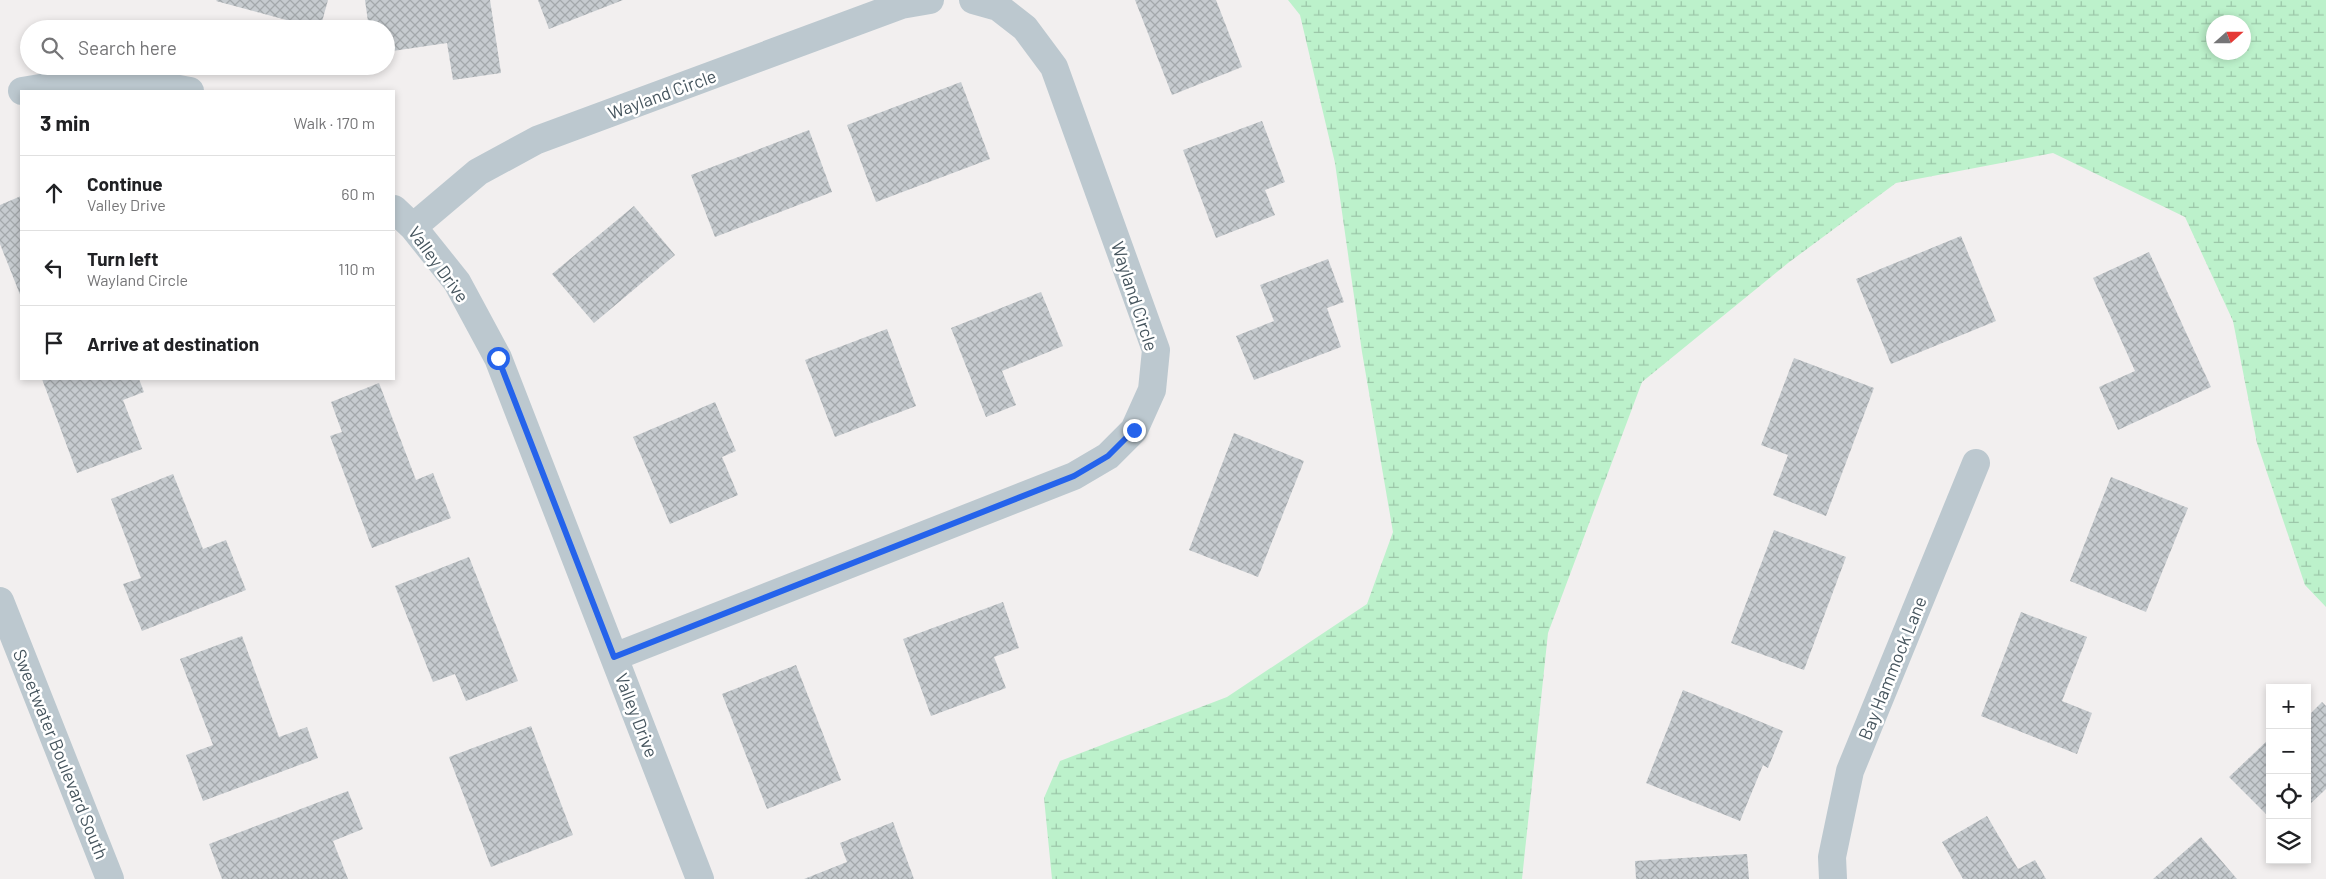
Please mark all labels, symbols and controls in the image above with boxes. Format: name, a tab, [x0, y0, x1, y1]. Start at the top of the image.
north arrow	[2206, 15, 2251, 60]
search box	[20, 20, 395, 75]
icon: search	[38, 34, 66, 62]
text: Search here	[78, 36, 177, 59]
street label: Wayland Circle	[605, 64, 719, 124]
text: 3 min	[40, 110, 90, 135]
text: Walk · 170 m	[293, 113, 375, 132]
text: Continue	[87, 172, 163, 195]
icon: ahead	[40, 179, 68, 207]
text: 60 m	[341, 184, 375, 203]
text: Valley Drive	[87, 195, 166, 214]
street label: Valley Drive	[404, 222, 474, 306]
street label: Wayland Circle	[1107, 239, 1163, 353]
text: Turn left	[87, 247, 158, 270]
icon: left	[40, 254, 68, 282]
text: 110 m	[338, 259, 375, 278]
text: Wayland Circle	[87, 270, 188, 289]
icon: arrive	[40, 329, 68, 357]
text: Arrive at destination	[87, 332, 259, 355]
route start	[487, 347, 510, 370]
route end	[1123, 419, 1146, 442]
street label: Bay Hammock Lane	[1853, 593, 1931, 743]
street label: Sweetwater Boulevard South	[9, 646, 113, 862]
street label: Valley Drive	[611, 670, 663, 760]
map controls	[2266, 684, 2311, 864]
button: +	[2266, 684, 2311, 729]
button: −	[2266, 729, 2311, 774]
button: locate	[2266, 774, 2311, 819]
button: layers	[2266, 819, 2311, 864]

